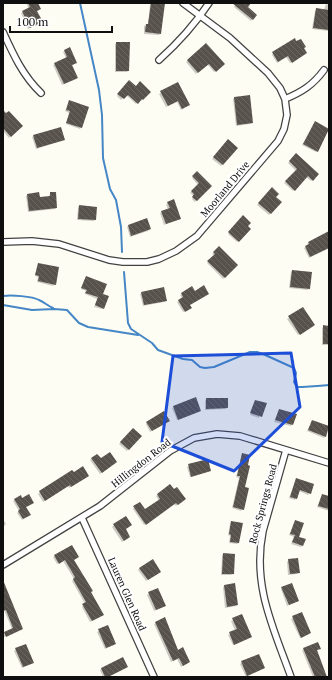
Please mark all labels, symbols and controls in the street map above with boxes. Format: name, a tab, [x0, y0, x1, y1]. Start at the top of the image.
scale bar	[10, 8, 112, 34]
text: 100 m	[16, 14, 49, 29]
street label: Moorland Drive	[198, 158, 252, 220]
street label: Hillingdon Road	[109, 435, 174, 490]
street label: Rock Springs Road	[246, 462, 280, 545]
street label: Lauren Glen Road	[105, 555, 149, 633]

